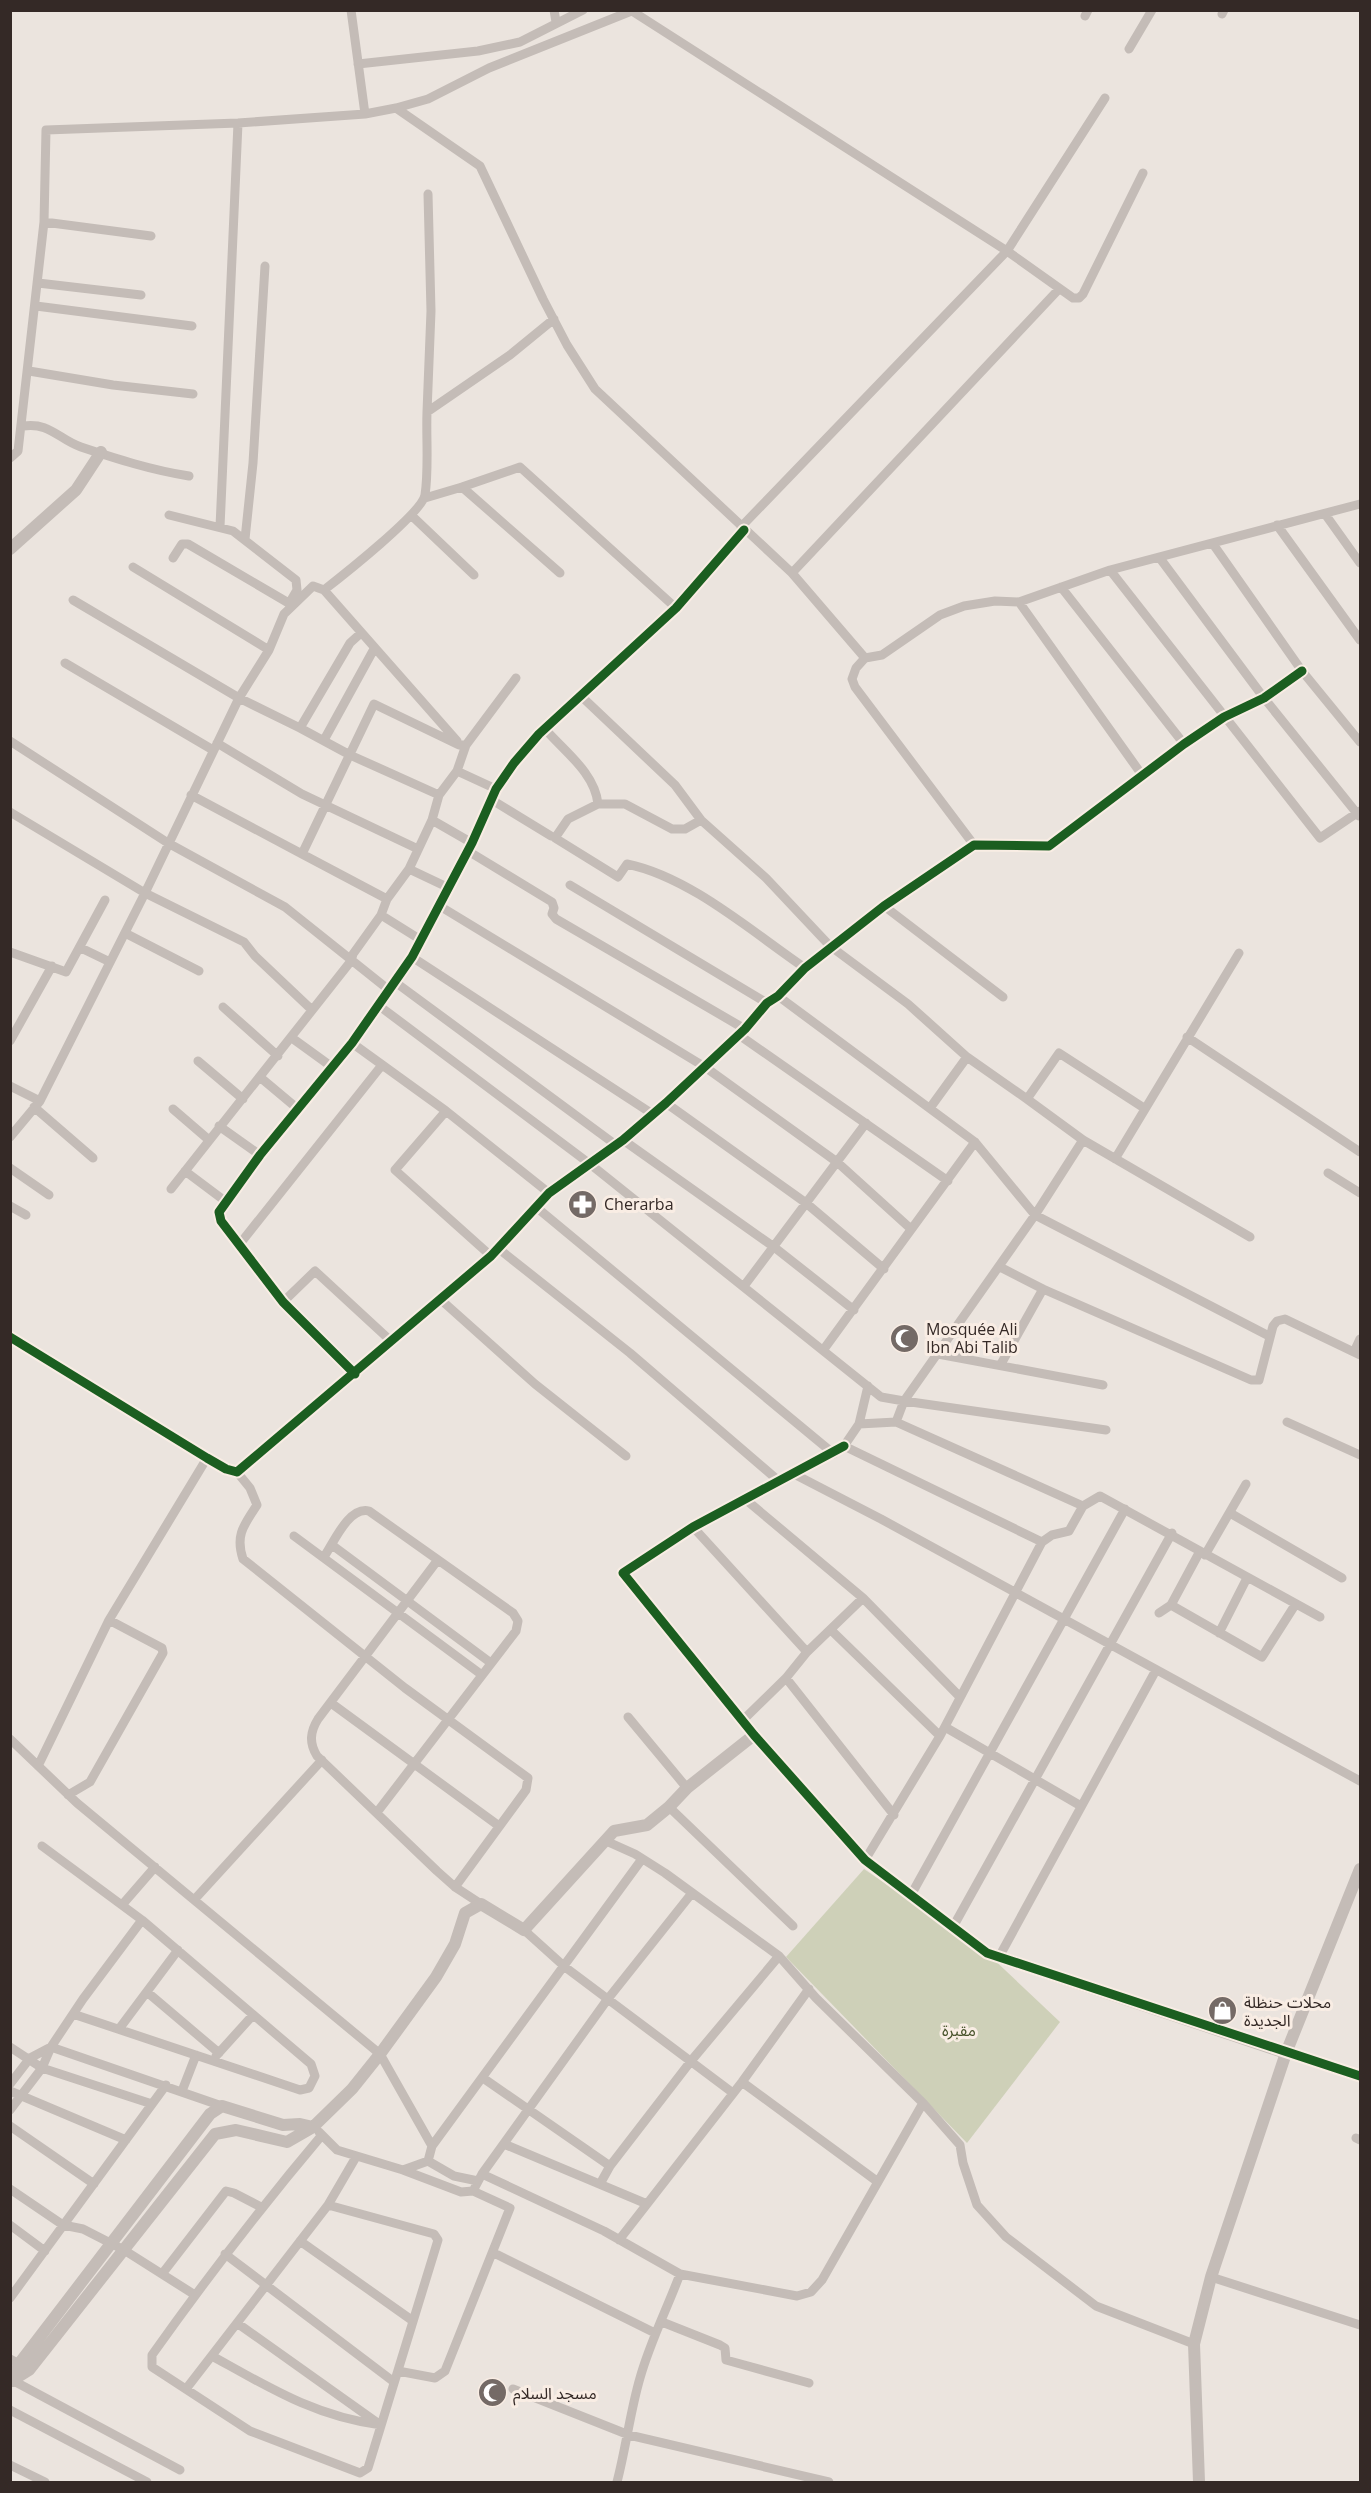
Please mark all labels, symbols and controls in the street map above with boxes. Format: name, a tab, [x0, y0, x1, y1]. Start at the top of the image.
pharmacy icon: Cherarba	[567, 1188, 599, 1220]
place label: Cherarba	[604, 1193, 674, 1215]
place label: Mosquée Ali Ibn Abi Talib	[926, 1318, 1018, 1358]
mosque icon: Mosquée Ali Ibn Abi Talib	[889, 1322, 921, 1354]
place label: محلات حنظلة الجديدة	[1244, 1991, 1331, 2031]
shop icon: محلات حنظلة الجديدة	[1207, 1995, 1239, 2027]
park label: مقبرة	[942, 2019, 976, 2041]
mosque icon: مسجد السلام	[476, 2377, 508, 2409]
place label: مسجد السلام	[513, 2382, 597, 2406]

